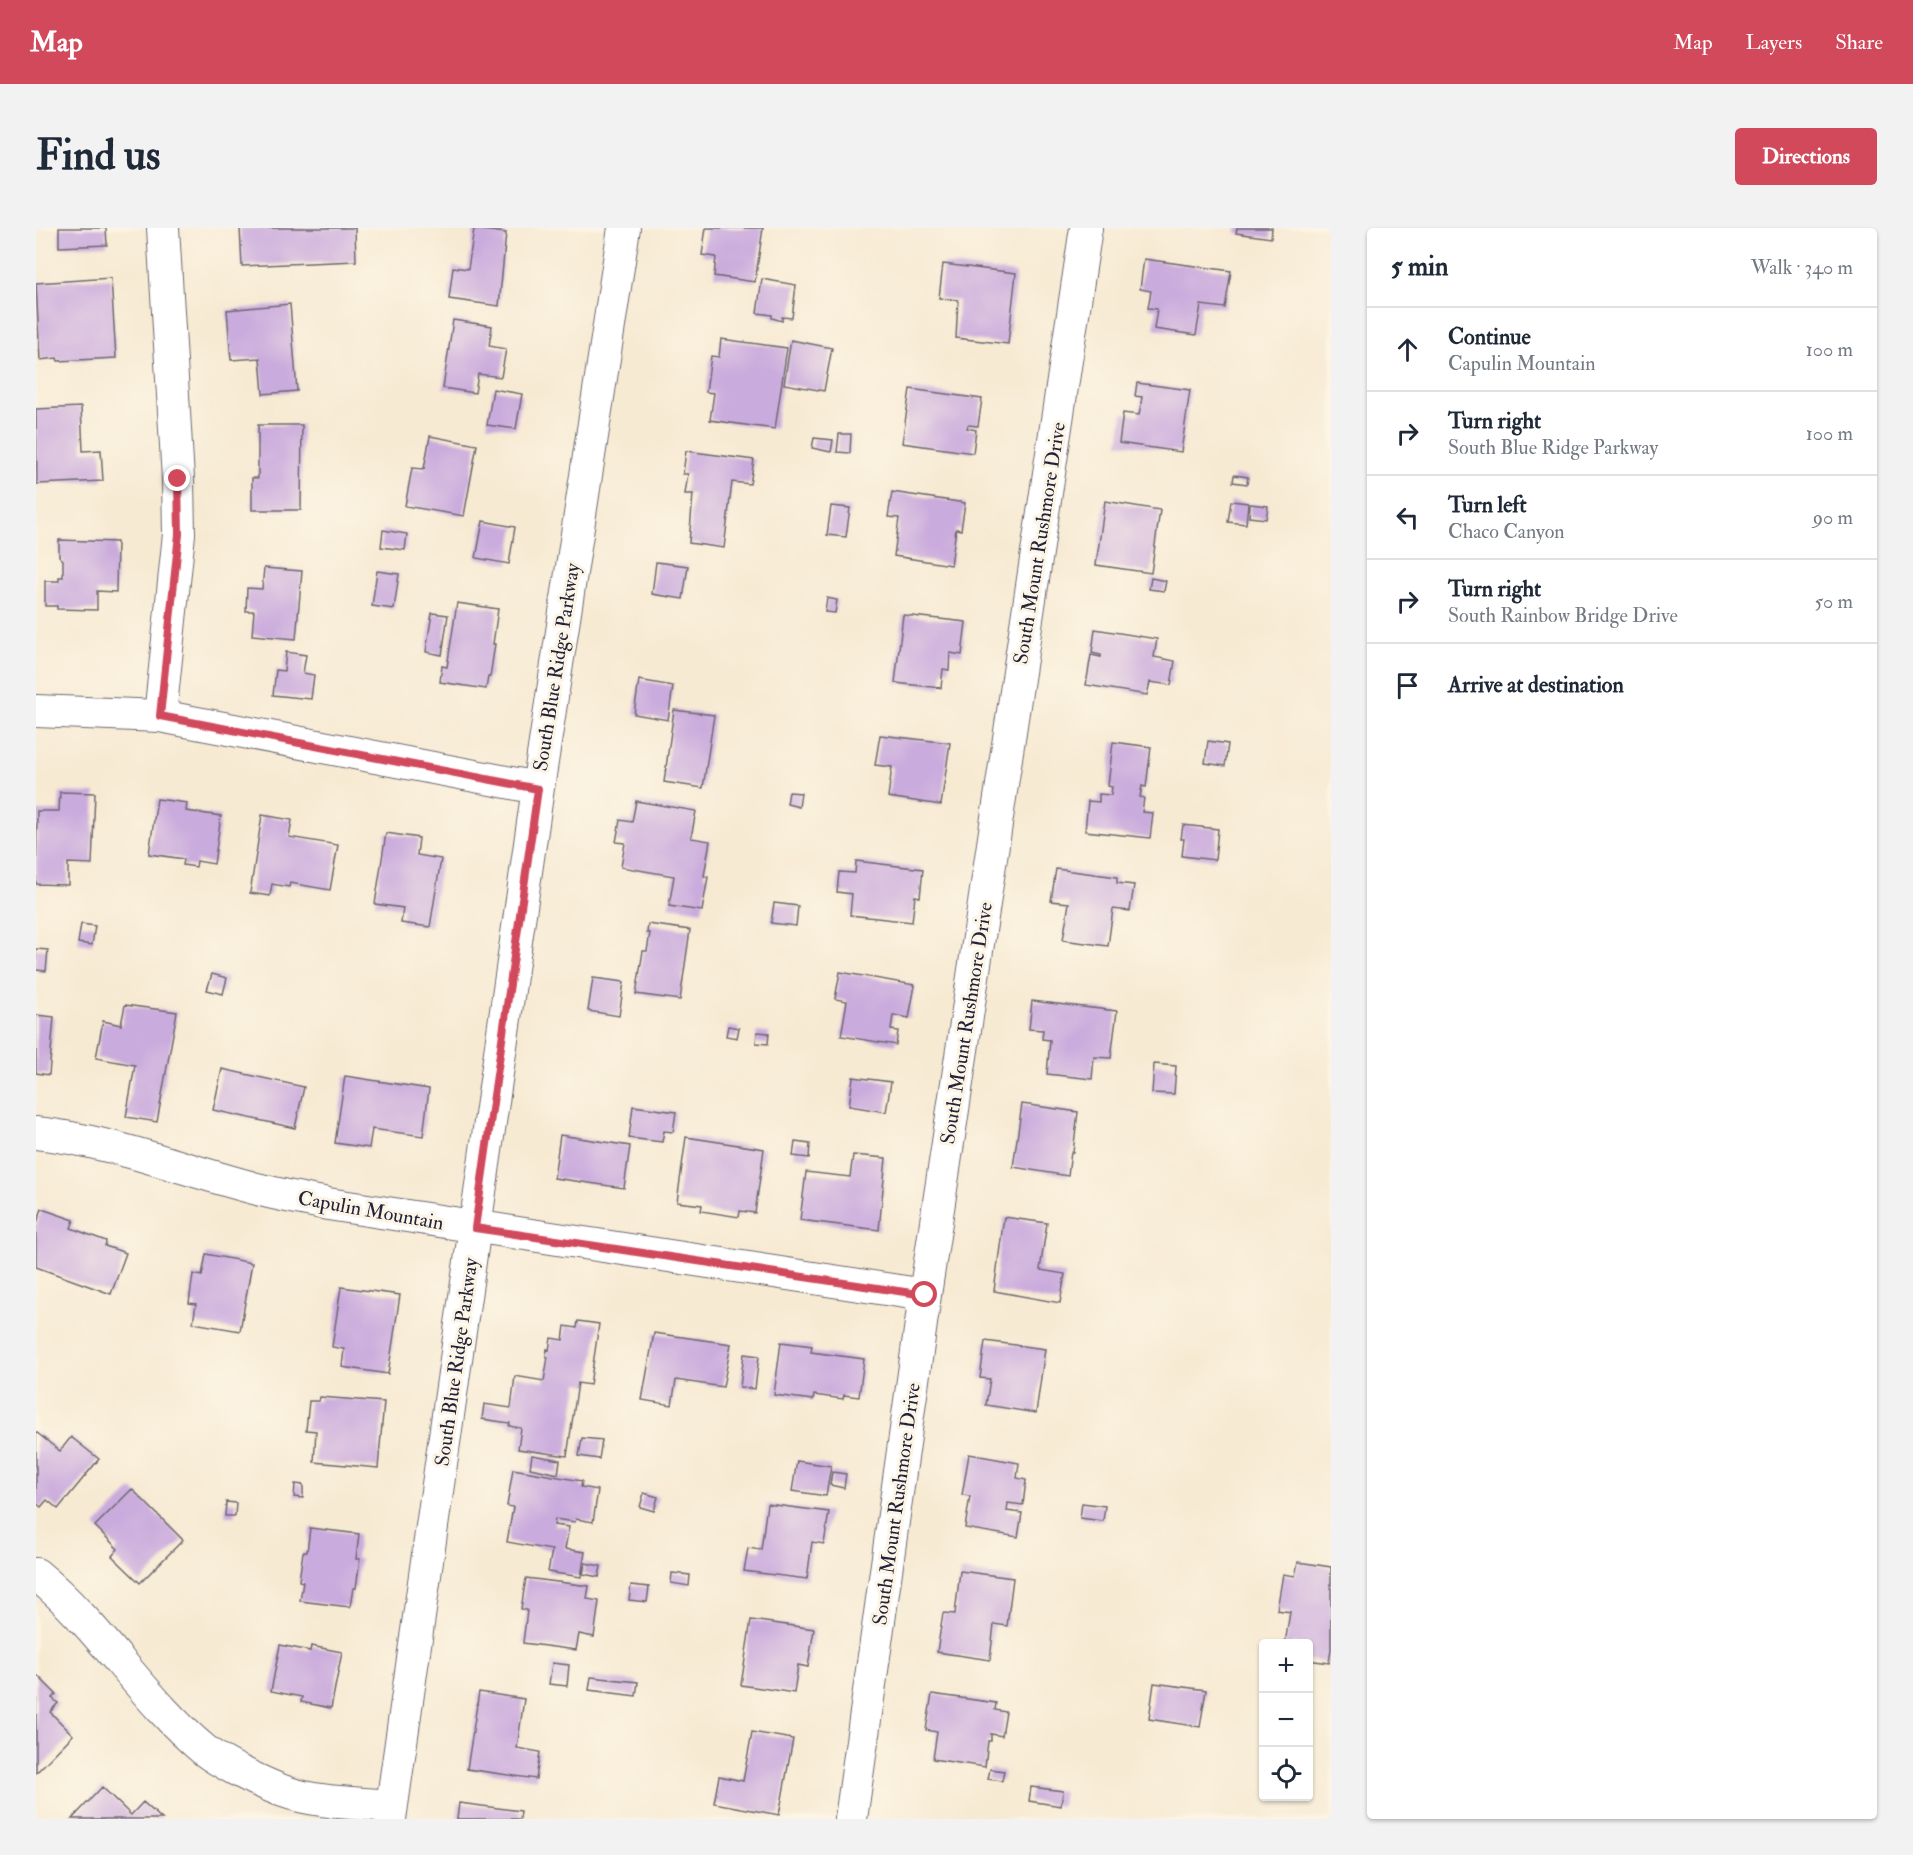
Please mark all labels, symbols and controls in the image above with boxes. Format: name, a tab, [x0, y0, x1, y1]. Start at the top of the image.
text: Map	[30, 25, 83, 60]
text: Map	[1673, 29, 1713, 56]
text: Layers	[1746, 29, 1802, 56]
text: Share	[1835, 29, 1883, 56]
button: Directions	[1735, 128, 1877, 185]
text: Find us	[36, 130, 160, 182]
text: 5 min	[1391, 251, 1448, 283]
text: Walk · 340 m	[1751, 255, 1853, 280]
text: Continue	[1448, 323, 1531, 351]
icon: ahead	[1391, 333, 1424, 366]
text: 100 m	[1806, 337, 1853, 362]
text: Capulin Mountain	[1448, 351, 1596, 376]
text: Turn right	[1448, 407, 1541, 435]
icon: right	[1391, 417, 1424, 450]
street label: South Mount Rushmore Drive	[1008, 420, 1071, 666]
text: 100 m	[1806, 421, 1853, 446]
text: South Blue Ridge Parkway	[1448, 435, 1658, 460]
route end	[164, 465, 190, 491]
text: Turn left	[1448, 491, 1527, 519]
icon: left	[1391, 501, 1424, 534]
text: 90 m	[1813, 505, 1853, 530]
text: Chaco Canyon	[1448, 519, 1565, 544]
street label: South Blue Ridge Parkway	[528, 560, 585, 773]
text: Turn right	[1448, 575, 1541, 603]
icon: right	[1391, 585, 1424, 618]
text: 50 m	[1814, 589, 1853, 614]
text: South Rainbow Bridge Drive	[1448, 603, 1678, 628]
icon: arrive	[1391, 669, 1424, 702]
text: Arrive at destination	[1448, 671, 1624, 699]
street label: South Mount Rushmore Drive	[935, 900, 998, 1146]
street label: Capulin Mountain	[296, 1185, 446, 1237]
street label: South Blue Ridge Parkway	[429, 1255, 484, 1468]
route start	[911, 1281, 937, 1307]
street label: South Mount Rushmore Drive	[867, 1381, 926, 1627]
map controls	[1259, 1639, 1313, 1801]
button: +	[1259, 1639, 1313, 1693]
button: −	[1259, 1693, 1313, 1747]
button: locate	[1259, 1747, 1313, 1801]

